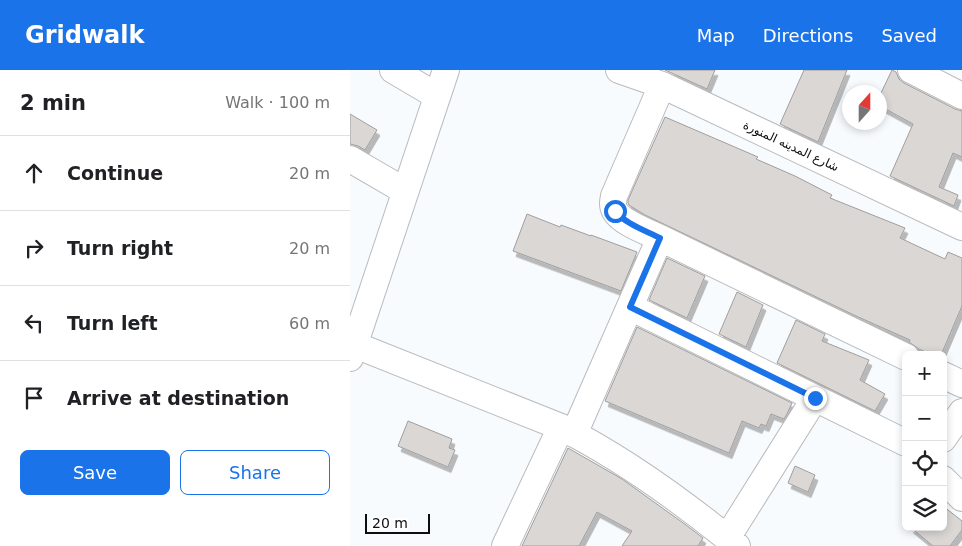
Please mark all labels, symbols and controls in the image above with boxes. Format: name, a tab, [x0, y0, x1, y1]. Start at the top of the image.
text: Gridwalk	[25, 21, 145, 49]
text: Map	[697, 25, 735, 46]
text: Directions	[763, 25, 853, 46]
text: Saved	[881, 25, 937, 46]
north arrow	[842, 85, 887, 130]
text: 2 min	[20, 91, 86, 115]
text: Walk · 100 m	[225, 93, 330, 112]
street label: شارع المدينه المنورة	[741, 118, 841, 175]
icon: ahead	[20, 159, 48, 187]
text: Continue	[67, 162, 163, 184]
text: 20 m	[289, 164, 330, 183]
route start	[604, 200, 627, 223]
icon: right	[20, 234, 48, 262]
text: Turn right	[67, 237, 173, 259]
text: 20 m	[289, 239, 330, 258]
icon: left	[20, 309, 48, 337]
text: Turn left	[67, 312, 158, 334]
text: 60 m	[289, 314, 330, 333]
map controls	[902, 351, 947, 531]
button: +	[902, 351, 947, 396]
icon: arrive	[20, 384, 48, 412]
text: Arrive at destination	[67, 387, 289, 409]
route end	[804, 387, 827, 410]
button: −	[902, 396, 947, 441]
button: locate	[902, 441, 947, 486]
button: Save	[20, 450, 170, 495]
button: Share	[180, 450, 330, 495]
button: layers	[902, 486, 947, 531]
scale bar	[365, 511, 430, 534]
text: 20 m	[372, 515, 408, 531]

